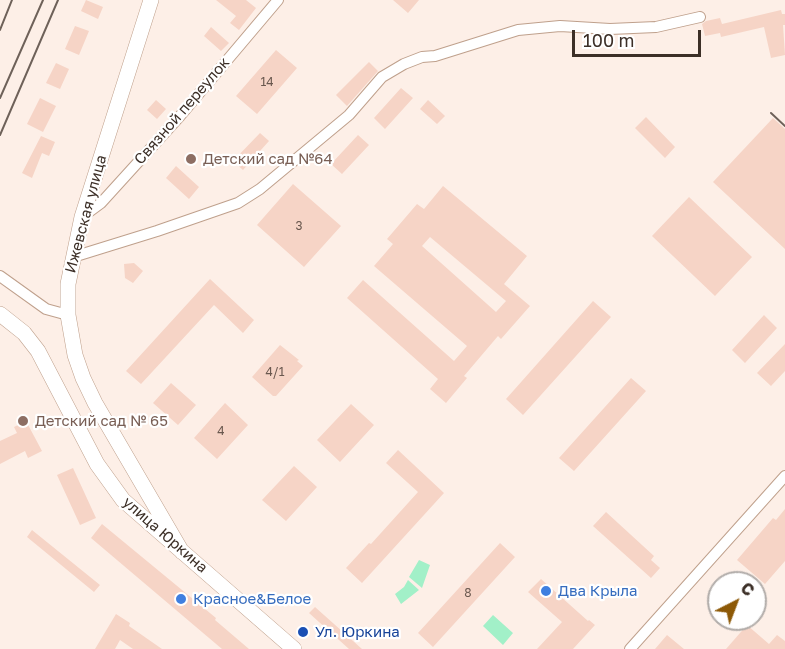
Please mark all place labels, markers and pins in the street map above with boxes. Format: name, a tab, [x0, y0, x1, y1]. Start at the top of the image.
place label: Детский сад №64	[203, 150, 333, 168]
marker: Детский сад №64	[184, 152, 198, 166]
place label: Детский сад № 65	[35, 412, 168, 430]
marker: Детский сад № 65	[16, 414, 30, 428]
place label: Два Крыла	[558, 582, 638, 600]
marker: Два Крыла	[539, 584, 553, 598]
place label: Красное&Белое	[193, 590, 311, 608]
marker: Красное&Белое	[174, 592, 188, 606]
place label: Ул. Юркина	[315, 623, 400, 641]
marker: Ул. Юркина	[296, 625, 310, 639]

